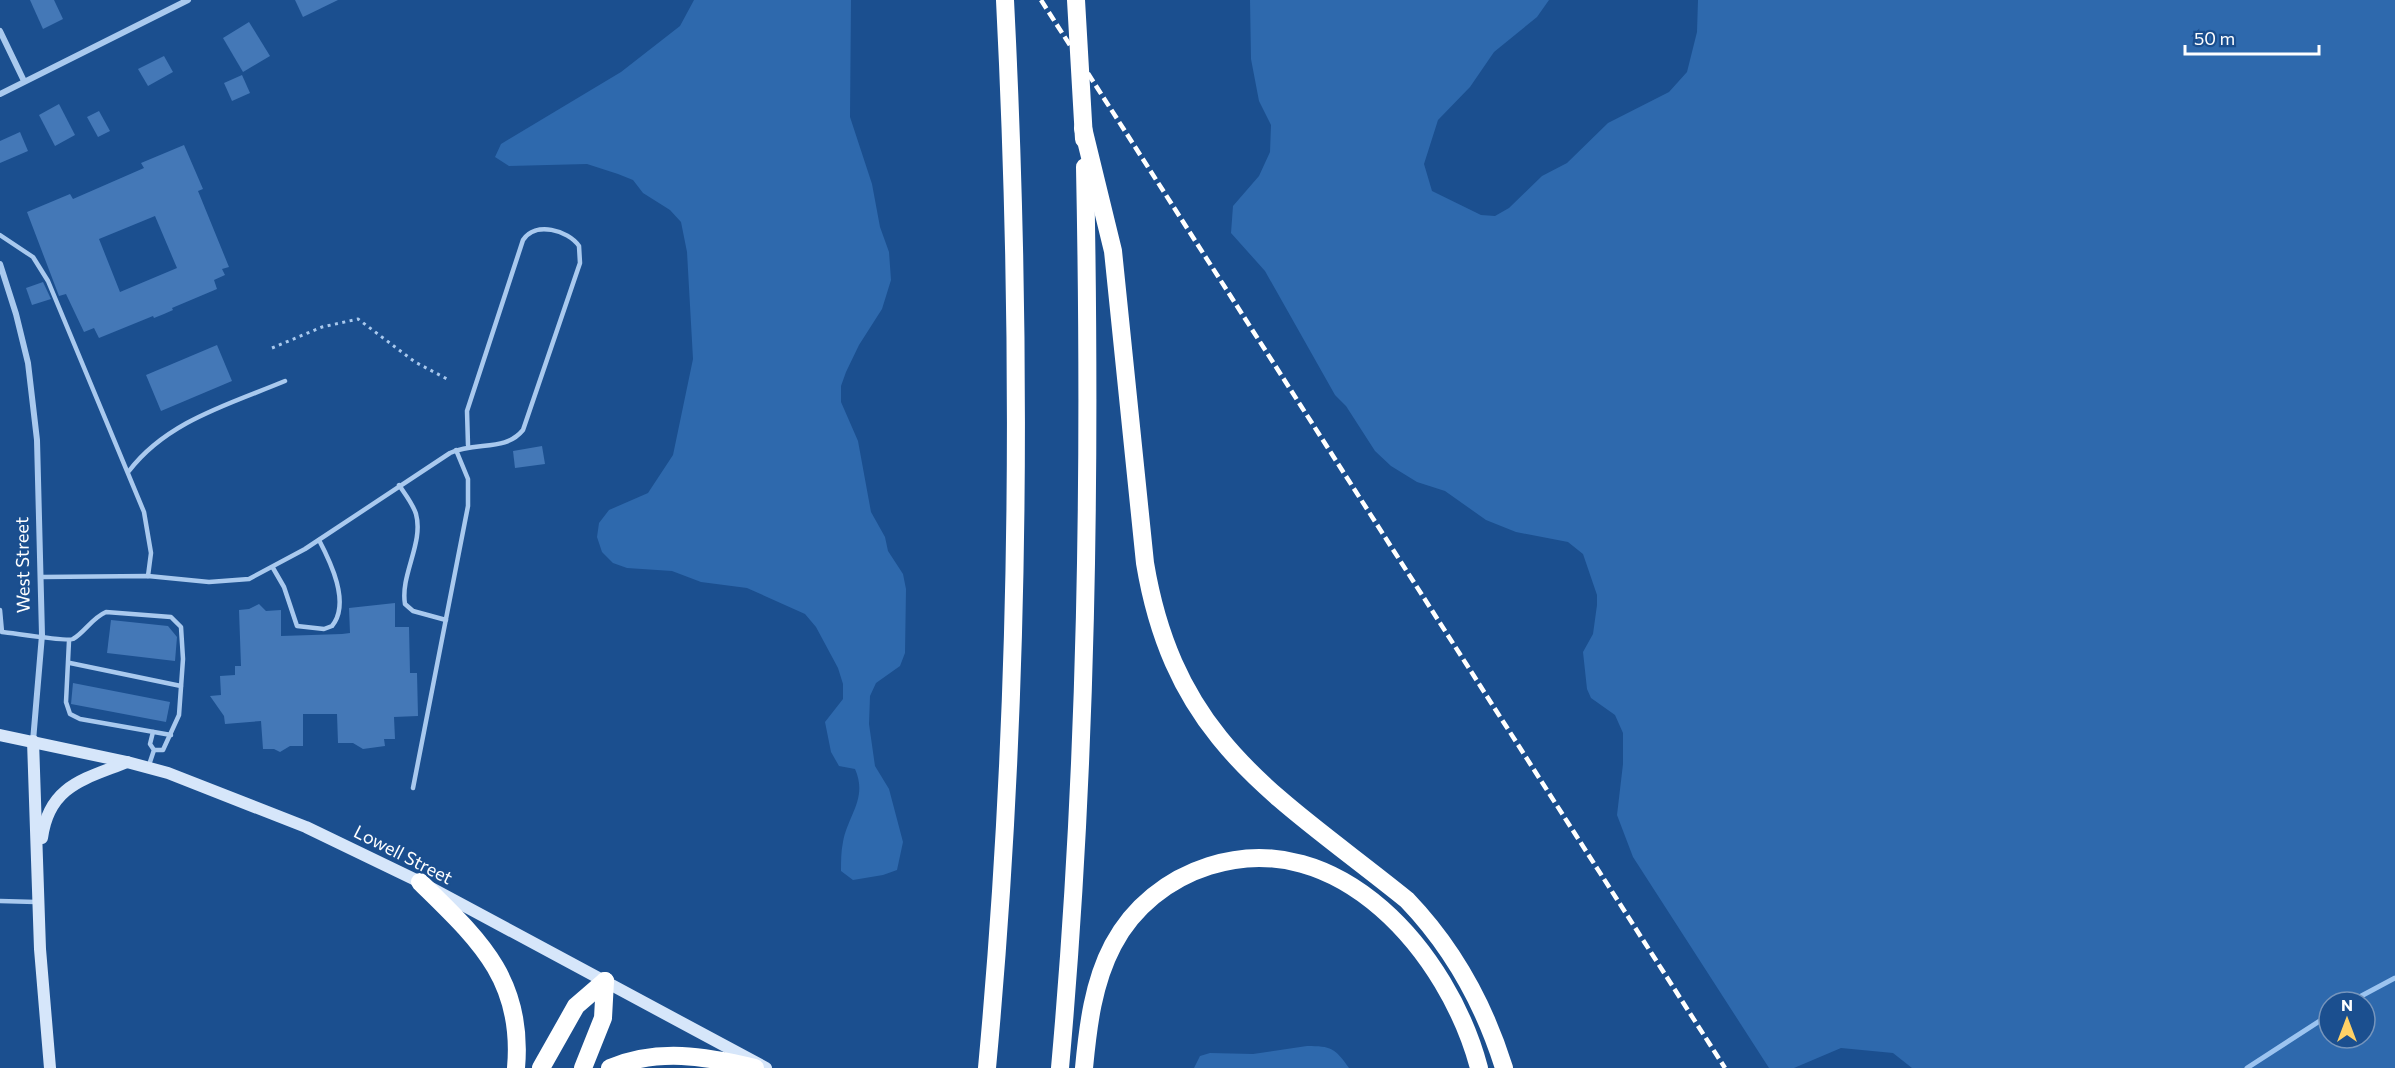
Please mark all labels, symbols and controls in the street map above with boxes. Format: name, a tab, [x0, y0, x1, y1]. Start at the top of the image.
scale bar	[2185, 18, 2318, 56]
text: 50 m	[2194, 27, 2235, 49]
street label: West Street	[10, 517, 34, 613]
street label: Lowell Street	[350, 820, 456, 888]
north arrow	[2317, 990, 2377, 1050]
text: N	[2341, 995, 2353, 1014]

